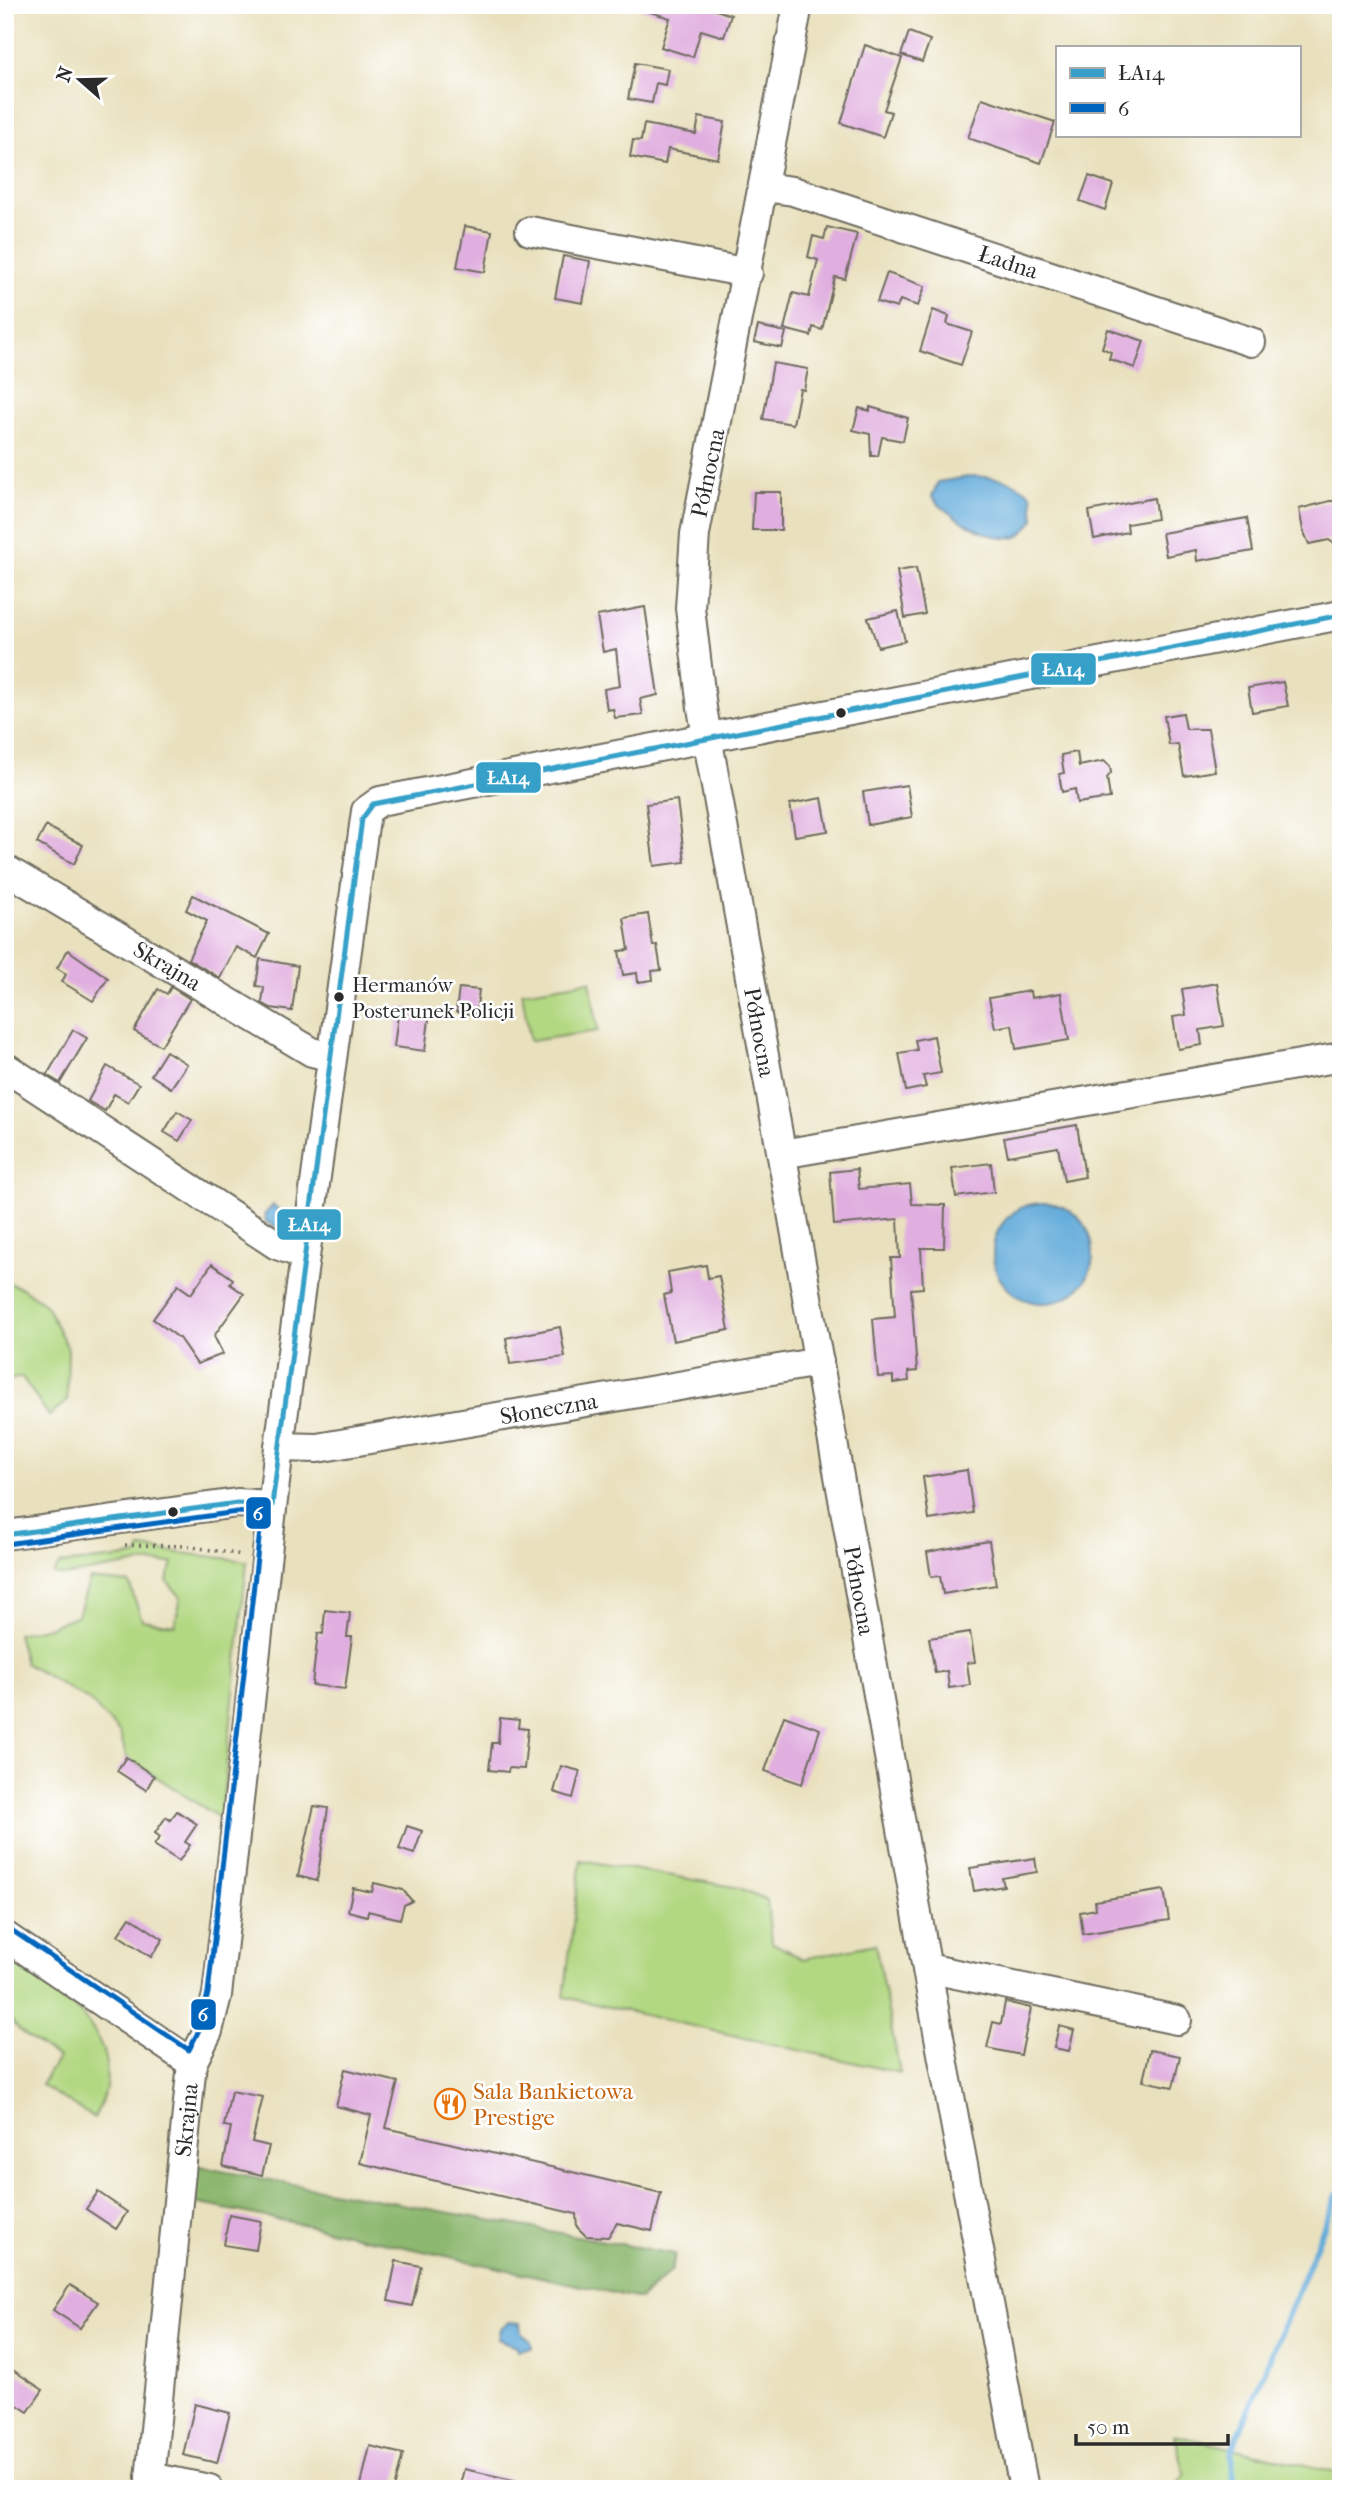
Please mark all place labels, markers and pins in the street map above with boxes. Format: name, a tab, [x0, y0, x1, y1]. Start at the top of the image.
unlabelled marker	[834, 706, 848, 720]
place label: Hermanów Posterunek Policji	[352, 973, 515, 1023]
marker: Hermanów Posterunek Policji	[332, 990, 346, 1004]
unlabelled marker	[166, 1505, 180, 1519]
place label: Sala Bankietowa Prestige	[473, 2078, 634, 2131]
restaurant icon: Sala Bankietowa Prestige	[433, 2087, 467, 2121]

